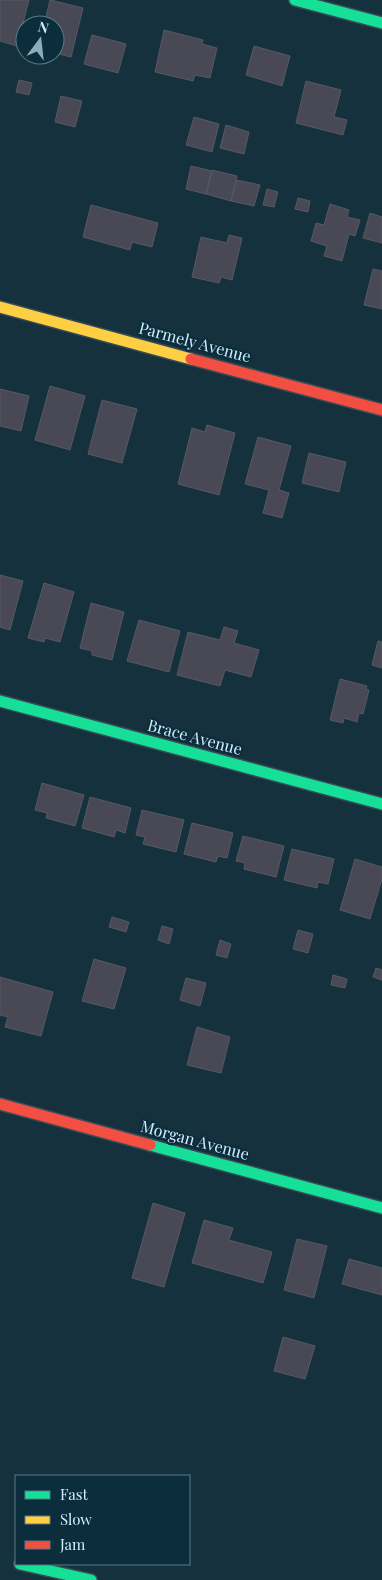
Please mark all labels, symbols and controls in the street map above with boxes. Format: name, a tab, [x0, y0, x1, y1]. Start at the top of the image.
north arrow	[15, 15, 65, 65]
text: N	[36, 16, 51, 37]
street label: Parmely Avenue	[137, 316, 253, 367]
street label: Brace Avenue	[146, 714, 245, 759]
street label: Morgan Avenue	[139, 1115, 252, 1164]
legend	[15, 1475, 190, 1565]
text: Fast	[60, 1484, 89, 1504]
text: Slow	[60, 1509, 92, 1529]
text: Jam	[59, 1534, 86, 1554]

